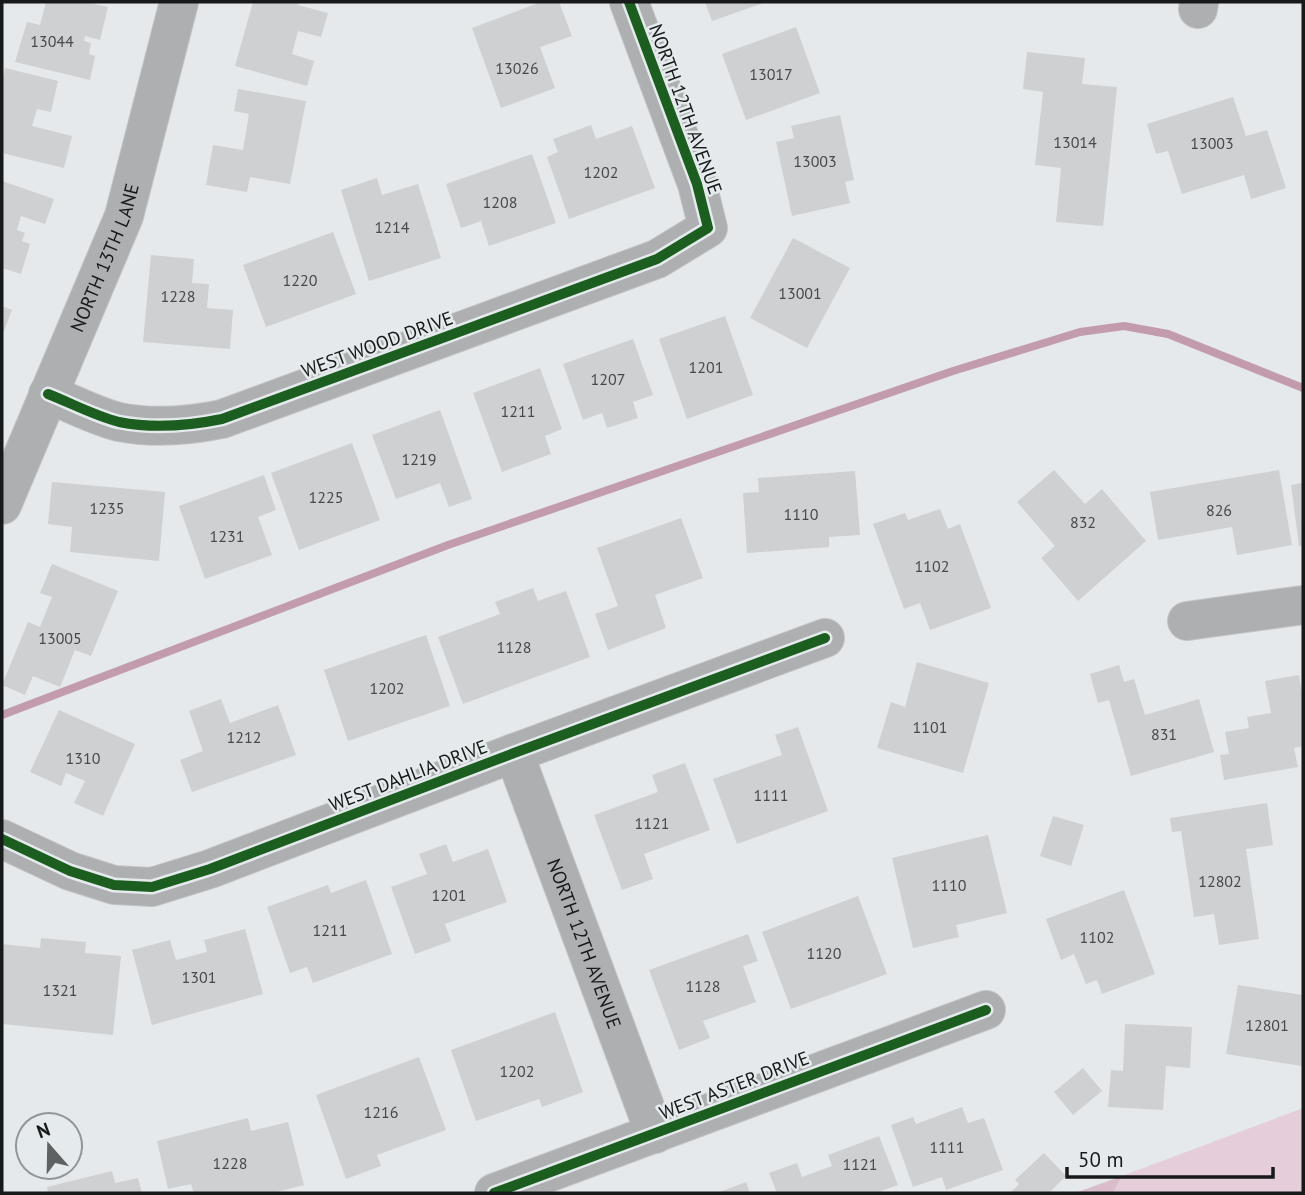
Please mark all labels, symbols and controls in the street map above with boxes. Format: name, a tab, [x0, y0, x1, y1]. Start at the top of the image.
street label: NORTH 12TH AVENUE	[644, 21, 728, 197]
house number: 13044	[30, 31, 74, 51]
house number: 13026	[495, 58, 539, 78]
house number: 13017	[749, 64, 793, 84]
house number: 13014	[1053, 132, 1097, 152]
house number: 13003	[1190, 133, 1234, 153]
house number: 13003	[793, 151, 837, 171]
house number: 1202	[584, 162, 618, 182]
street label: NORTH 13TH LANE	[65, 181, 144, 335]
house number: 1208	[483, 192, 517, 212]
house number: 1214	[375, 217, 410, 237]
house number: 1220	[283, 270, 318, 290]
house number: 13001	[778, 283, 822, 303]
house number: 1228	[161, 286, 195, 306]
street label: WEST WOOD DRIVE	[298, 305, 456, 383]
house number: 1201	[689, 357, 723, 377]
house number: 1207	[591, 369, 625, 389]
house number: 1211	[501, 401, 535, 421]
house number: 1219	[402, 449, 436, 469]
house number: 1225	[309, 487, 343, 507]
house number: 1235	[90, 498, 124, 518]
house number: 826	[1206, 500, 1232, 520]
house number: 1110	[784, 504, 819, 524]
house number: 832	[1070, 512, 1096, 532]
house number: 1231	[210, 526, 244, 546]
house number: 1102	[915, 556, 949, 576]
house number: 13005	[38, 628, 82, 648]
house number: 1128	[497, 637, 531, 657]
house number: 1202	[370, 678, 404, 698]
house number: 1101	[913, 717, 947, 737]
house number: 831	[1151, 724, 1177, 744]
house number: 1212	[227, 727, 261, 747]
street label: WEST DAHLIA DRIVE	[325, 734, 491, 816]
house number: 1310	[66, 748, 101, 768]
house number: 1111	[754, 785, 788, 805]
house number: 1121	[635, 813, 669, 833]
street label: NORTH 12TH AVENUE	[542, 855, 627, 1032]
house number: 12802	[1198, 871, 1242, 891]
house number: 1110	[932, 875, 967, 895]
house number: 1201	[432, 885, 466, 905]
house number: 1211	[313, 920, 347, 940]
house number: 1102	[1080, 927, 1114, 947]
house number: 1120	[807, 943, 842, 963]
house number: 1301	[182, 967, 216, 987]
house number: 1128	[686, 976, 720, 996]
house number: 1321	[43, 980, 77, 1000]
house number: 12801	[1245, 1015, 1289, 1035]
street label: WEST ASTER DRIVE	[656, 1045, 812, 1125]
house number: 1202	[500, 1061, 534, 1081]
house number: 1216	[364, 1102, 398, 1122]
north arrow	[14, 1111, 84, 1181]
text: N	[33, 1117, 53, 1143]
scale bar	[1067, 1136, 1274, 1180]
house number: 1111	[930, 1137, 964, 1157]
text: 50 m	[1078, 1146, 1124, 1173]
house number: 1228	[213, 1153, 247, 1173]
house number: 1121	[843, 1154, 877, 1174]

